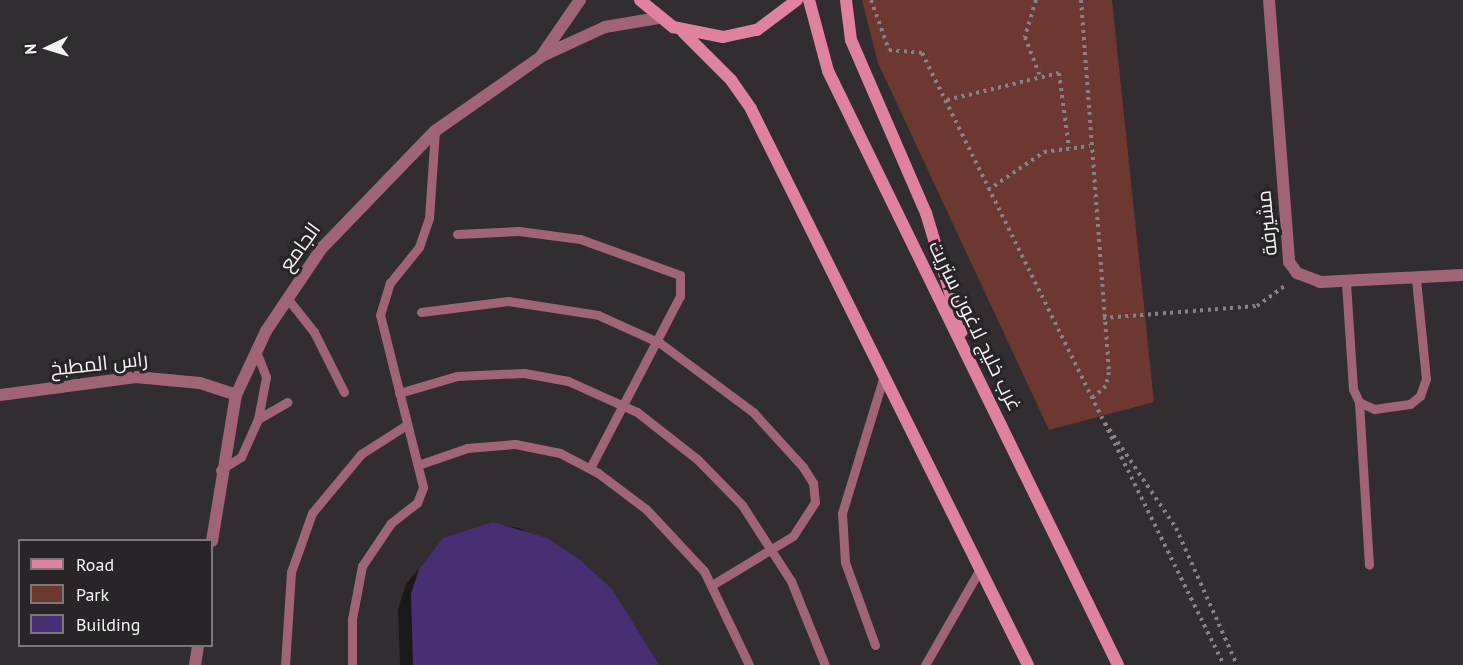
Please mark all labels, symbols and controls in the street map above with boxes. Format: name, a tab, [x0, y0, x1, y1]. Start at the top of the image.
north arrow	[18, 18, 78, 78]
text: N	[20, 43, 40, 55]
street label: مشيرفة	[1252, 189, 1282, 257]
street label: الجامع	[274, 218, 326, 276]
street label: غرب خليج لاغون ستريت	[923, 237, 1027, 415]
street label: راس المطبخ	[49, 347, 149, 381]
legend	[18, 539, 213, 647]
text: Road	[76, 553, 114, 576]
text: Park	[76, 583, 109, 606]
text: Building	[76, 613, 140, 636]

